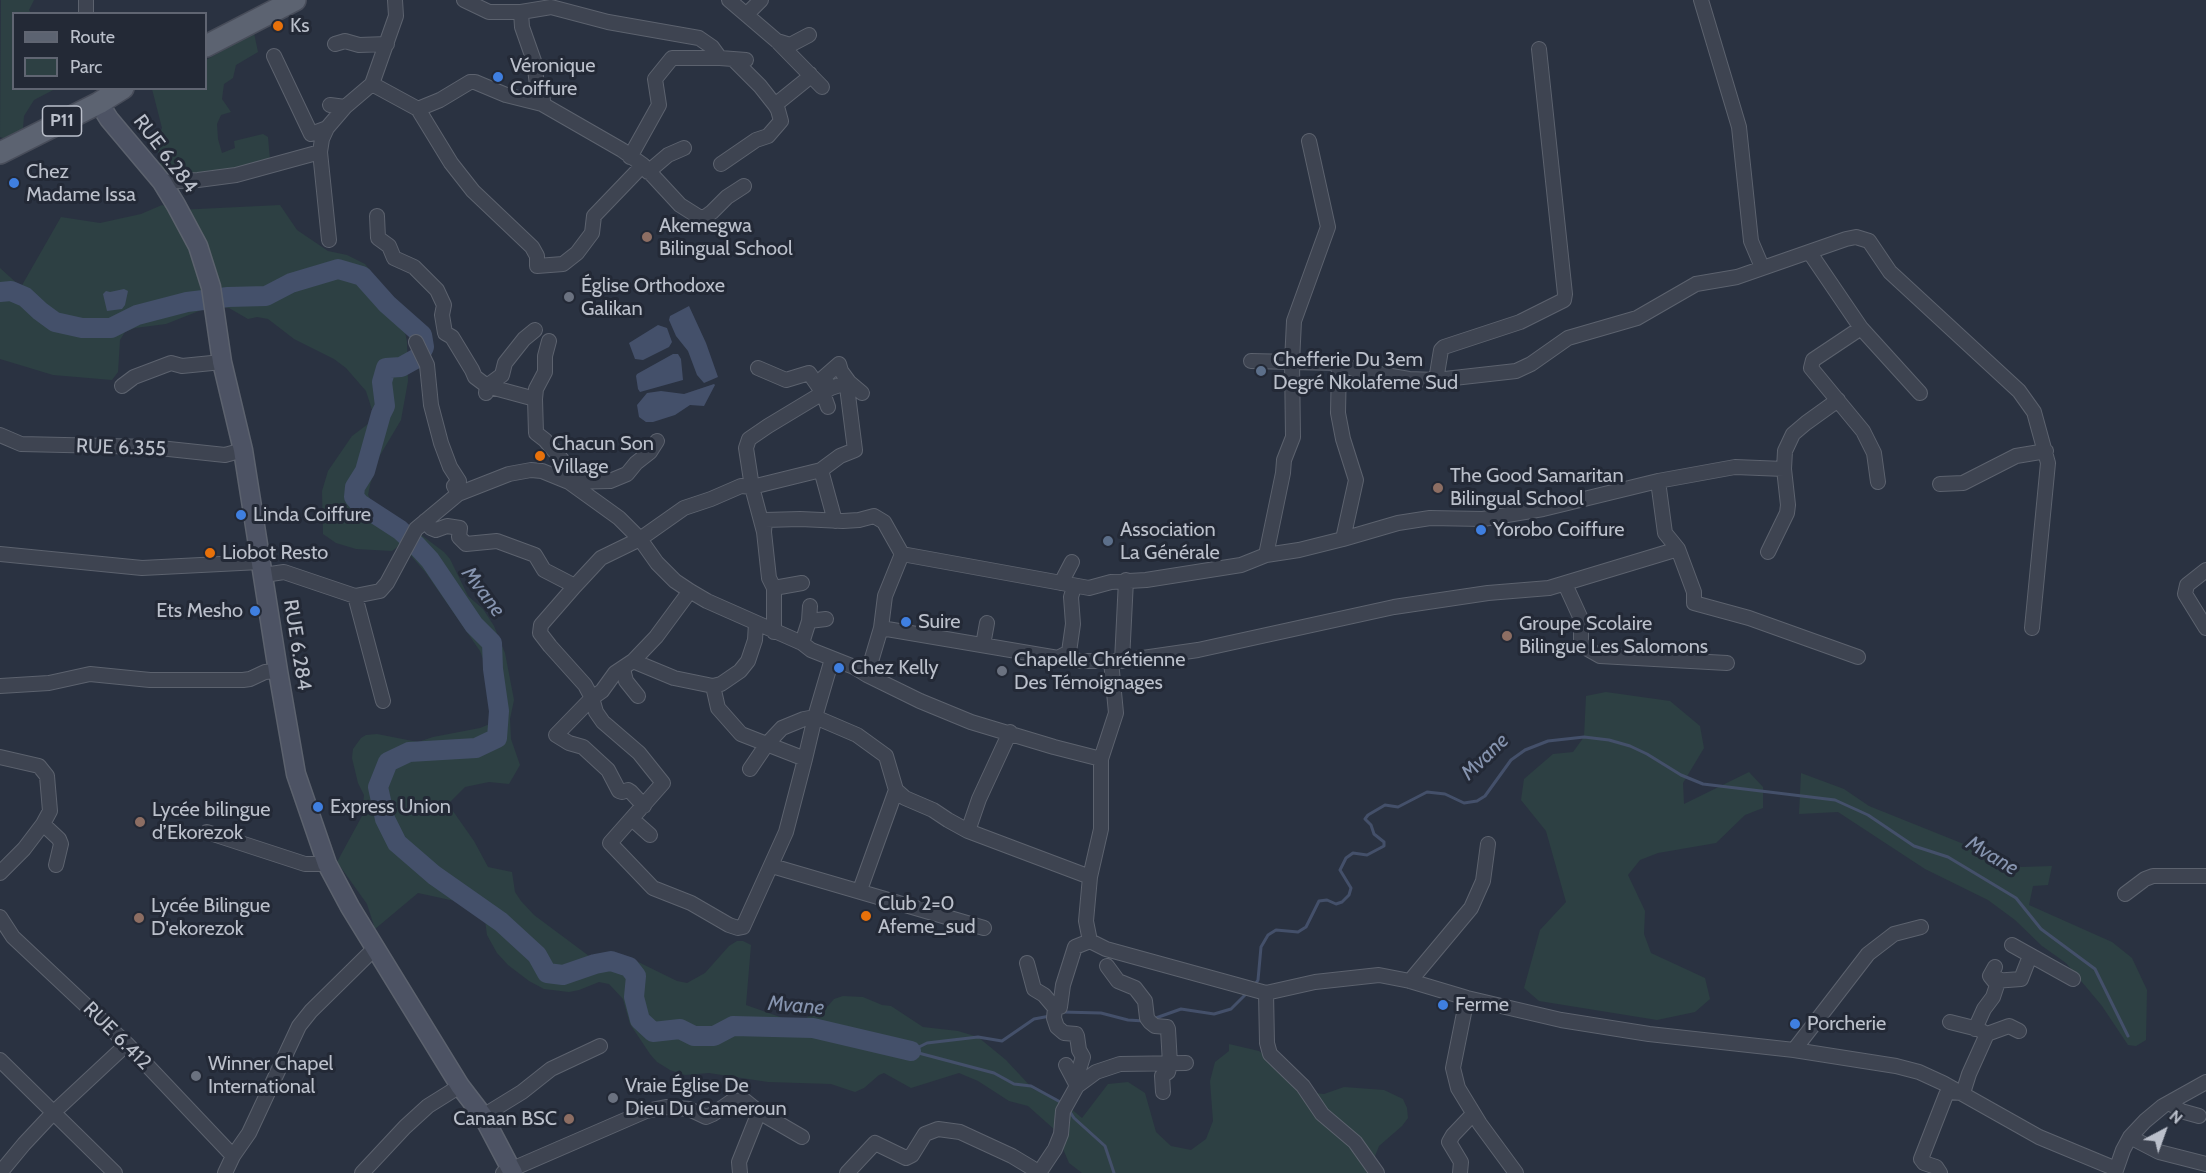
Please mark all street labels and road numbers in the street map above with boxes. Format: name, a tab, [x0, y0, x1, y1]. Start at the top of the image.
road number: P11	[42, 106, 82, 136]
street label: RUE 6.284	[128, 110, 202, 198]
street label: RUE 6.355	[76, 434, 166, 462]
street label: RUE 6.284	[278, 598, 316, 692]
street label: RUE 6.412	[78, 997, 156, 1075]

